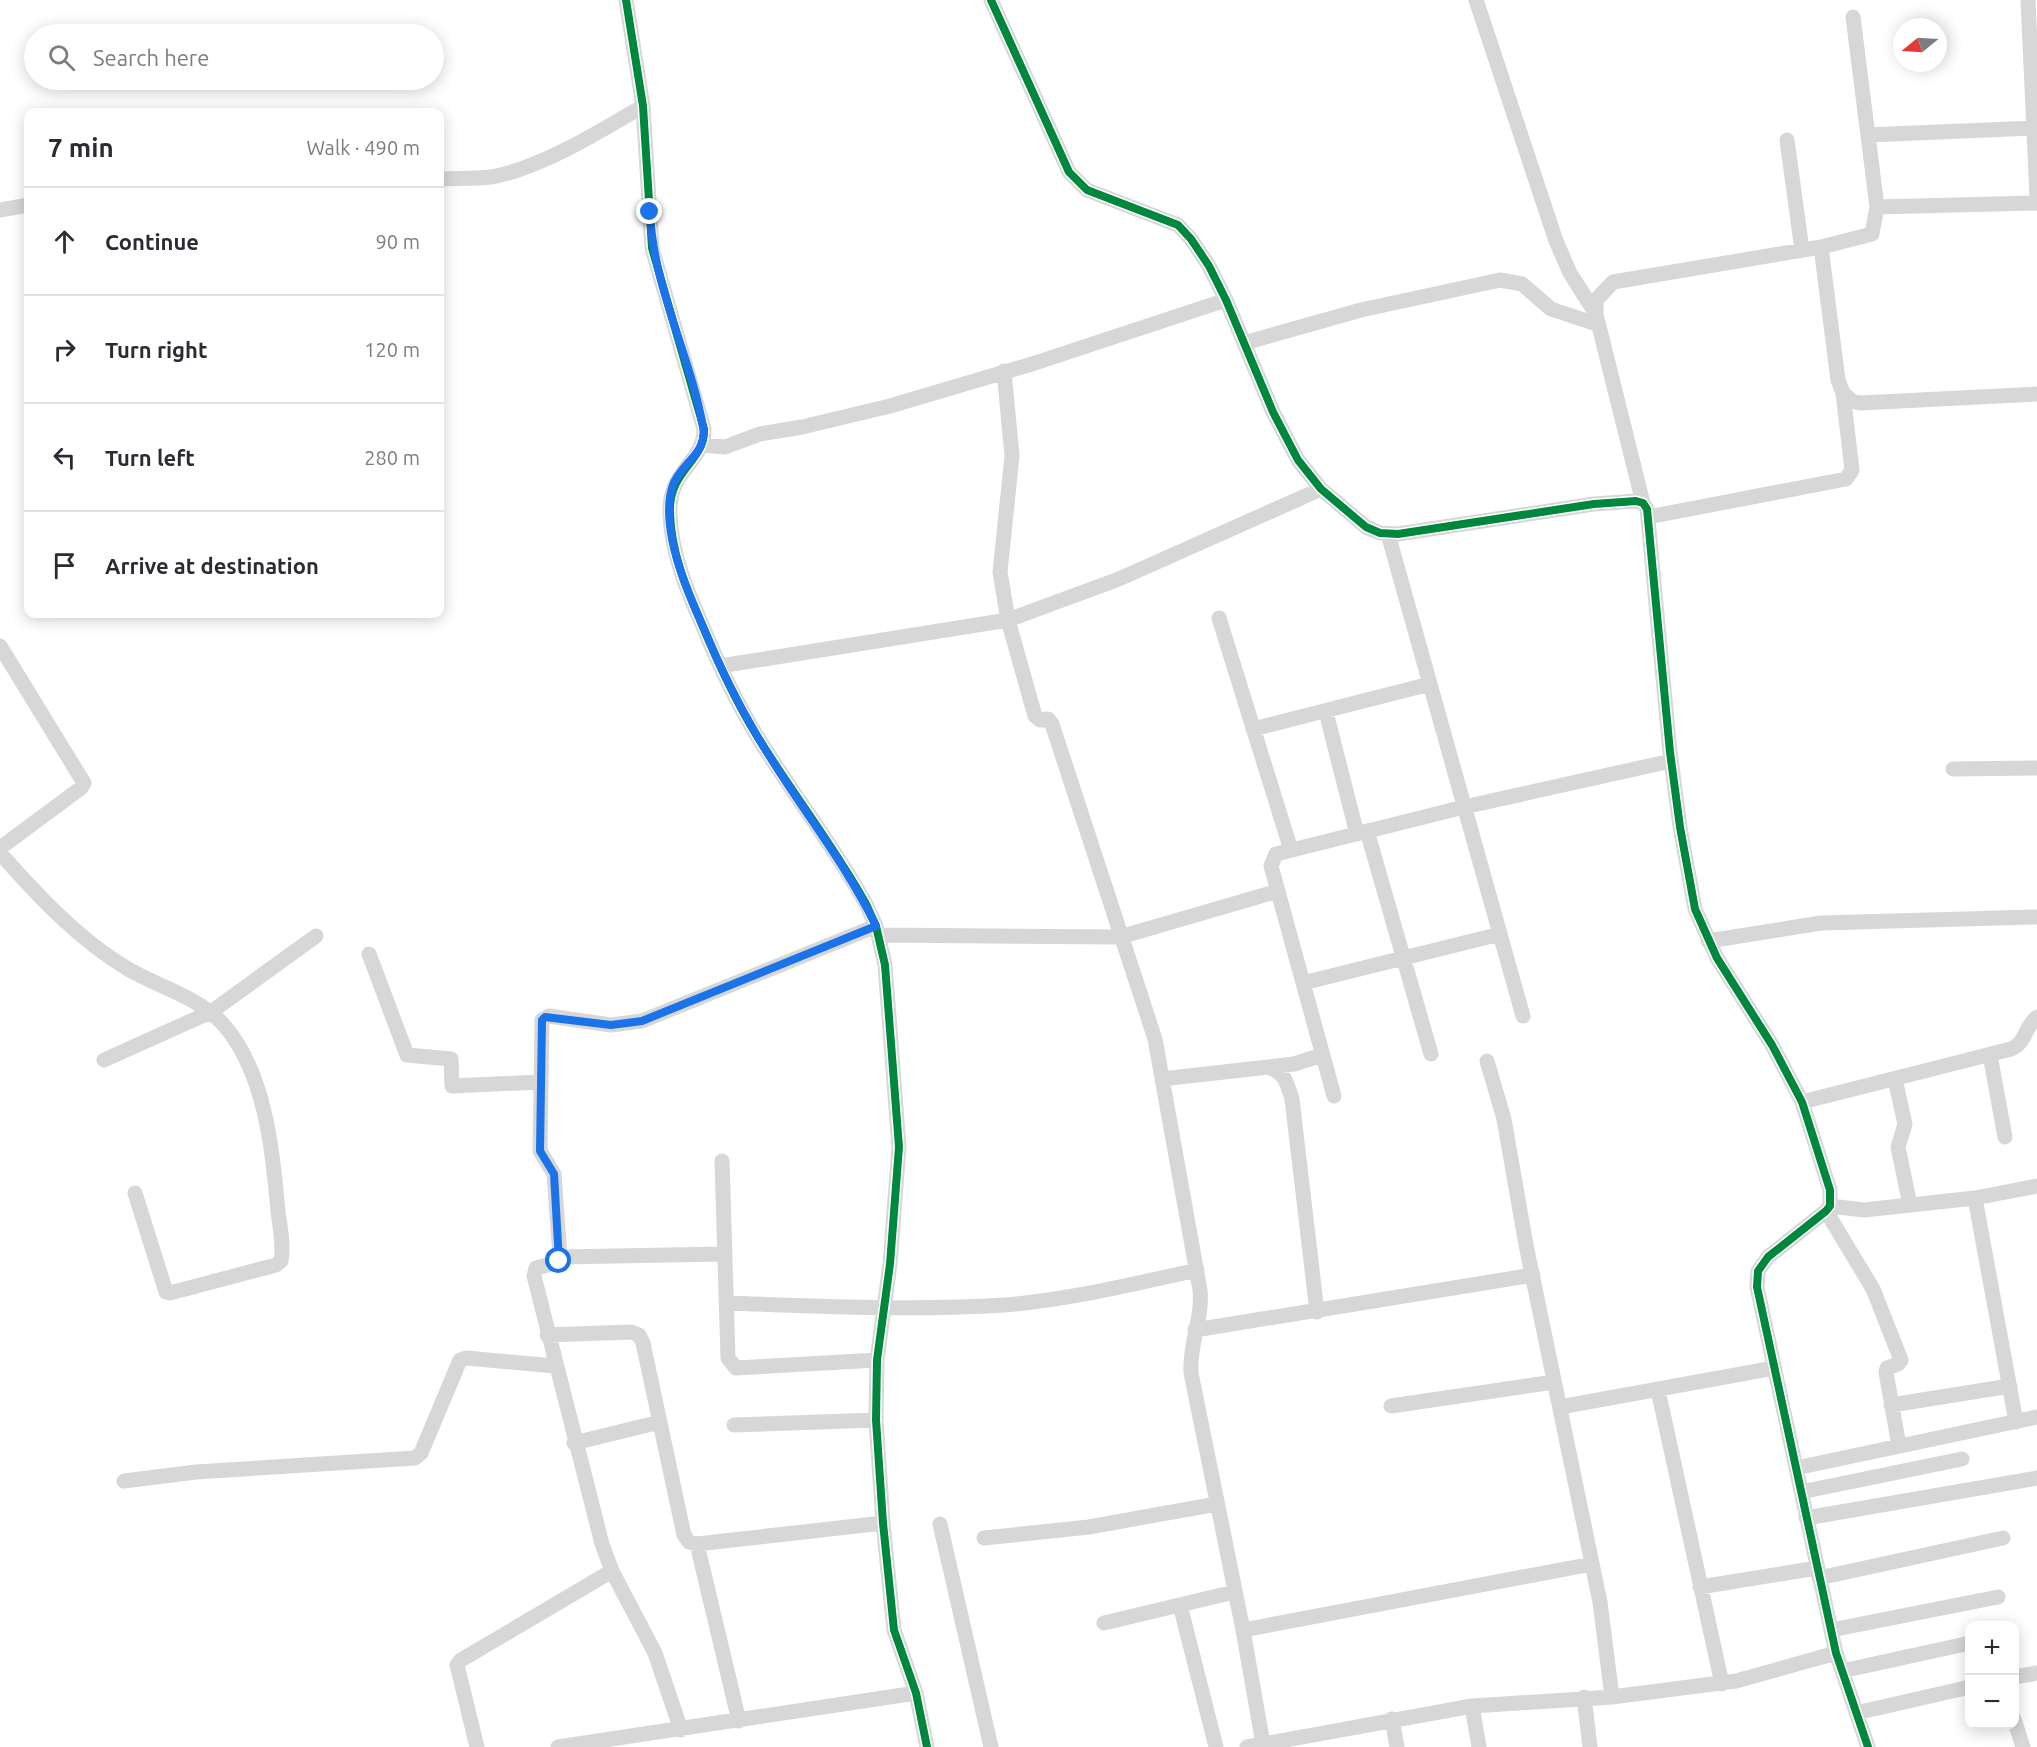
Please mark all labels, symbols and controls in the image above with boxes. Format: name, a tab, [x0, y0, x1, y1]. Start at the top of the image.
north arrow	[1893, 18, 1947, 72]
search box	[24, 24, 444, 90]
icon: search	[45, 41, 78, 74]
text: Search here	[93, 45, 209, 70]
text: 7 min	[48, 133, 114, 162]
text: Walk · 490 m	[307, 136, 420, 159]
route end	[636, 198, 662, 224]
icon: ahead	[48, 225, 81, 258]
text: Continue	[105, 229, 199, 254]
text: 90 m	[376, 230, 420, 253]
icon: right	[48, 333, 81, 366]
text: Turn right	[105, 337, 207, 362]
text: 120 m	[364, 338, 420, 361]
icon: left	[48, 441, 81, 474]
text: Turn left	[105, 445, 195, 470]
text: 280 m	[364, 446, 420, 469]
icon: arrive	[48, 549, 81, 582]
text: Arrive at destination	[105, 553, 319, 578]
route start	[545, 1247, 571, 1273]
map controls	[1965, 1621, 2019, 1729]
button: +	[1965, 1621, 2019, 1675]
button: −	[1965, 1675, 2019, 1729]

